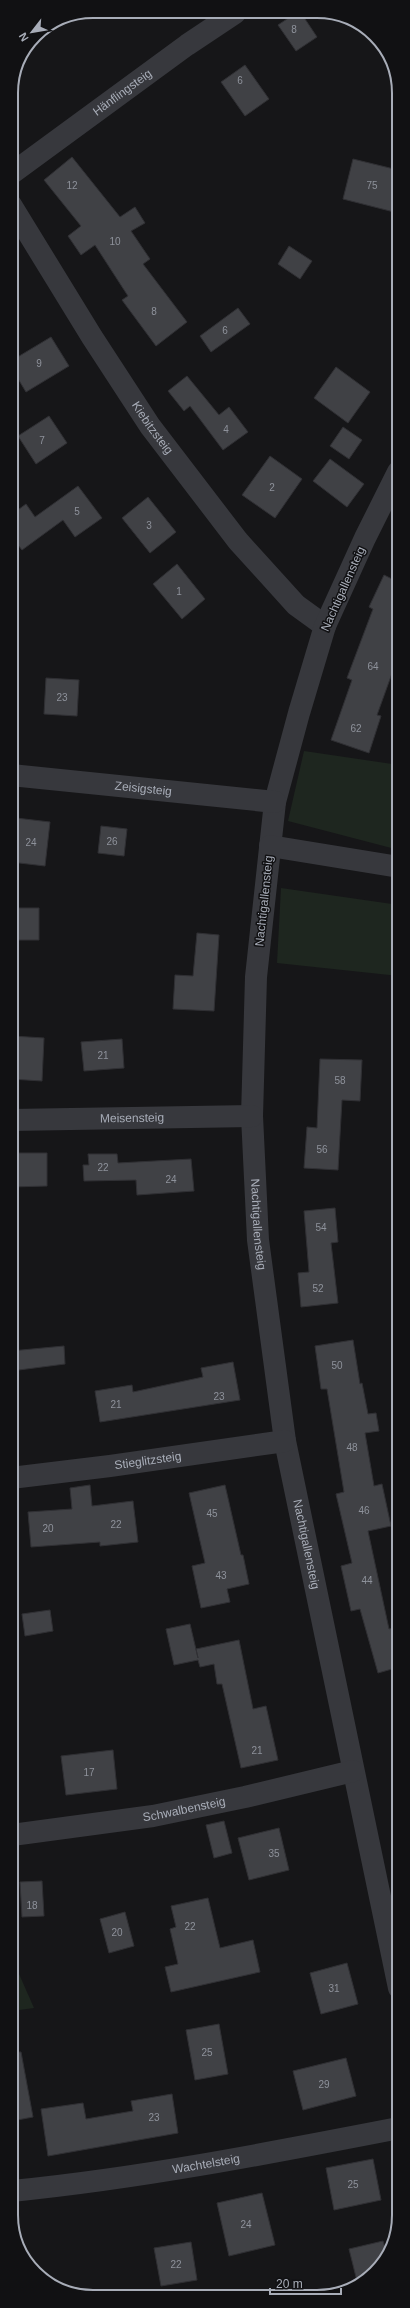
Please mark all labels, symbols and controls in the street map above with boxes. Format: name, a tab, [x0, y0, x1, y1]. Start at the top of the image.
north arrow	[12, 12, 52, 52]
house number: 8	[291, 24, 297, 35]
text: N	[16, 31, 31, 44]
street label: Hänflingsteig	[90, 66, 154, 119]
house number: 6	[237, 75, 243, 86]
house number: 12	[66, 180, 78, 191]
house number: 75	[366, 180, 378, 191]
house number: 10	[109, 236, 121, 247]
house number: 8	[151, 306, 157, 317]
house number: 6	[222, 325, 228, 336]
house number: 9	[36, 358, 42, 369]
street label: Kiebitzsteig	[129, 399, 176, 457]
house number: 4	[223, 424, 229, 435]
house number: 7	[39, 435, 45, 446]
house number: 2	[269, 482, 275, 493]
house number: 5	[74, 506, 80, 517]
house number: 3	[146, 520, 152, 531]
street label: Nachtigallensteig	[318, 544, 368, 634]
house number: 1	[176, 586, 182, 597]
house number: 64	[367, 661, 379, 672]
house number: 23	[56, 692, 68, 703]
house number: 62	[350, 723, 362, 734]
street label: Zeisigsteig	[114, 779, 173, 798]
house number: 26	[106, 836, 118, 847]
house number: 24	[25, 837, 37, 848]
street label: Nachtigallensteig	[252, 855, 276, 947]
house number: 21	[97, 1050, 109, 1061]
house number: 58	[334, 1075, 346, 1086]
street label: Meisensteig	[100, 1110, 164, 1126]
house number: 56	[316, 1144, 328, 1155]
house number: 22	[97, 1162, 109, 1173]
house number: 24	[165, 1174, 177, 1185]
street label: Nachtigallensteig	[248, 1178, 269, 1271]
house number: 54	[315, 1222, 327, 1233]
house number: 52	[312, 1283, 324, 1294]
house number: 50	[331, 1360, 343, 1371]
house number: 23	[213, 1391, 225, 1402]
house number: 21	[110, 1399, 122, 1410]
house number: 48	[346, 1442, 358, 1453]
street label: Stieglitzsteig	[113, 1449, 182, 1472]
street label: Nachtigallensteig	[290, 1498, 323, 1591]
house number: 46	[358, 1505, 370, 1516]
house number: 45	[206, 1508, 218, 1519]
house number: 22	[110, 1519, 122, 1530]
house number: 20	[42, 1523, 54, 1534]
house number: 43	[215, 1570, 227, 1581]
house number: 44	[361, 1575, 373, 1586]
house number: 21	[251, 1745, 263, 1756]
house number: 17	[83, 1767, 95, 1778]
street label: Schwalbensteig	[142, 1794, 227, 1824]
house number: 35	[268, 1848, 280, 1859]
house number: 18	[26, 1900, 38, 1911]
house number: 22	[184, 1921, 196, 1932]
house number: 20	[111, 1927, 123, 1938]
house number: 31	[328, 1983, 340, 1994]
house number: 25	[201, 2047, 213, 2058]
house number: 29	[318, 2079, 330, 2090]
house number: 23	[148, 2112, 160, 2123]
street label: Wachtelsteig	[171, 2151, 241, 2176]
house number: 25	[347, 2179, 359, 2190]
house number: 24	[240, 2219, 252, 2230]
house number: 22	[170, 2259, 182, 2270]
scale bar	[270, 2270, 341, 2296]
text: 20 m	[276, 2277, 303, 2291]

